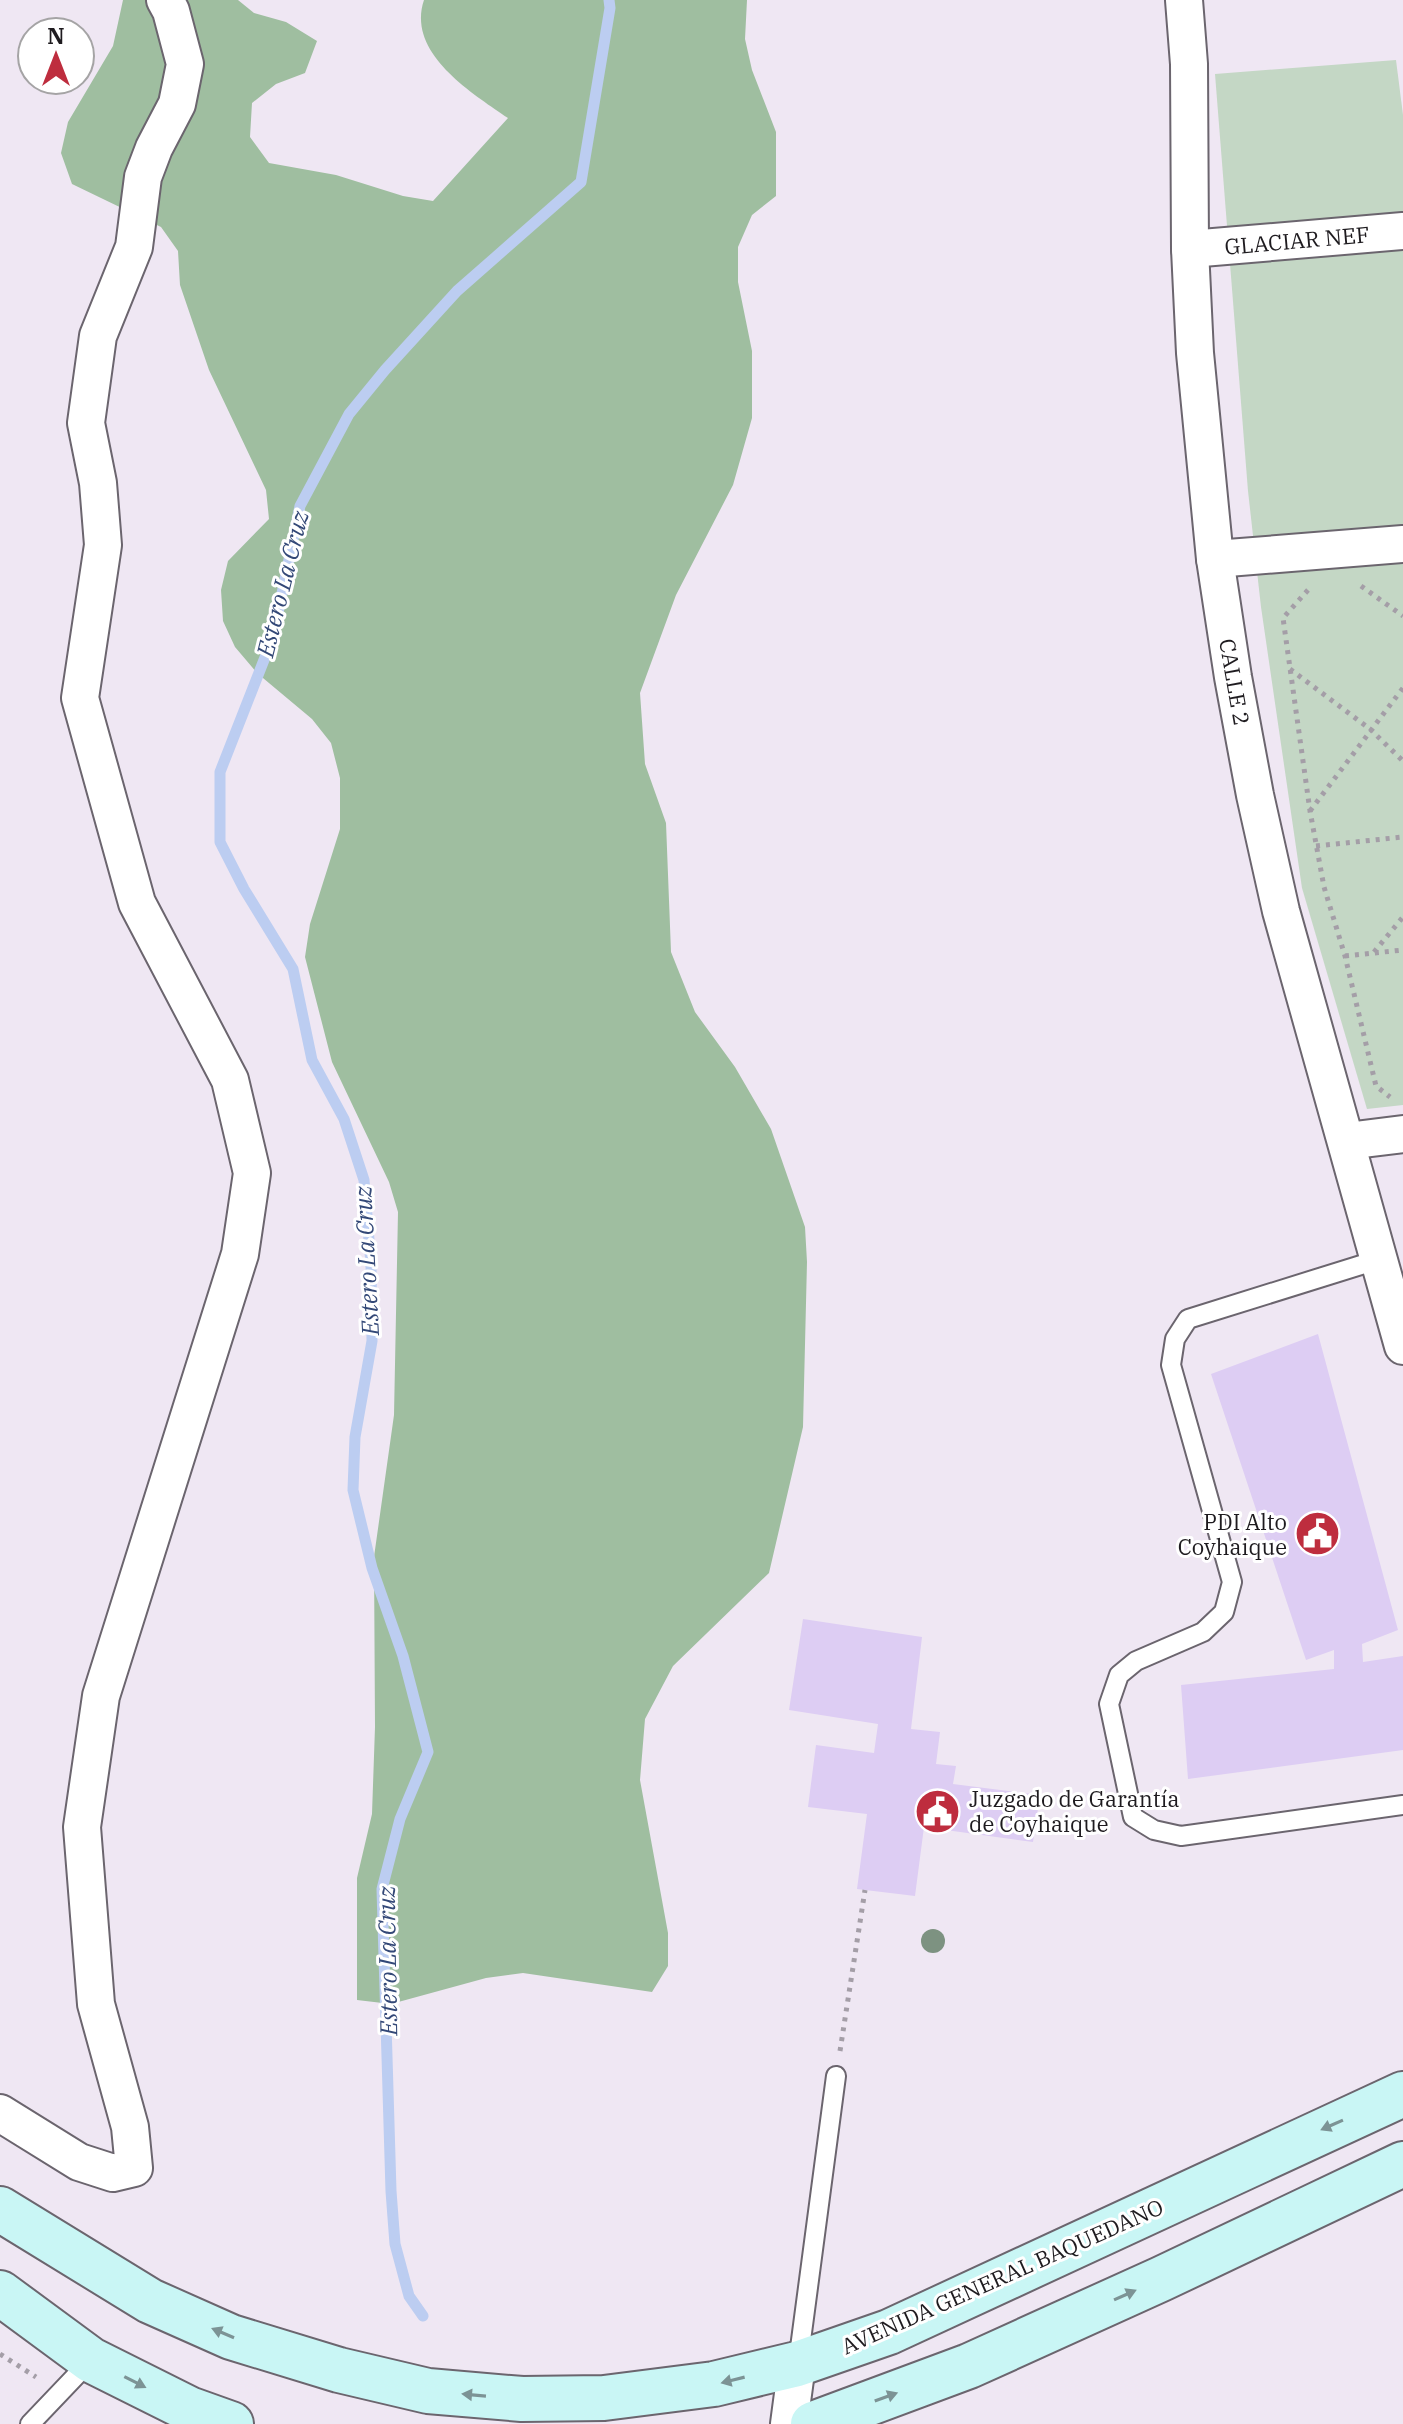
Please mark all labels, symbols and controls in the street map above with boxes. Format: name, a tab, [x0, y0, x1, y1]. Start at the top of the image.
north arrow	[16, 16, 96, 96]
text: N	[47, 21, 65, 50]
street label: GLACIAR NEF	[1223, 219, 1371, 261]
water label: Estero La Cruz	[248, 507, 316, 661]
street label: CALLE 2	[1213, 636, 1257, 728]
water label: Estero La Cruz	[346, 1184, 386, 1337]
place label: PDI Alto Coyhaique	[1178, 1507, 1287, 1561]
public building icon: PDI Alto Coyhaique	[1294, 1510, 1342, 1558]
place label: Juzgado de Garantía de Coyhaique	[969, 1784, 1179, 1838]
public building icon: Juzgado de Garantía de Coyhaique	[914, 1787, 962, 1835]
water label: Estero La Cruz	[370, 1885, 404, 2037]
one-way arrow	[1320, 2119, 1343, 2132]
street label: AVENIDA GENERAL BAQUEDANO	[836, 2192, 1168, 2360]
one-way arrow	[1113, 2289, 1137, 2302]
one-way arrow	[211, 2326, 235, 2339]
one-way arrow	[720, 2374, 745, 2386]
one-way arrow	[123, 2375, 146, 2388]
one-way arrow	[461, 2388, 486, 2401]
one-way arrow	[874, 2390, 898, 2403]

